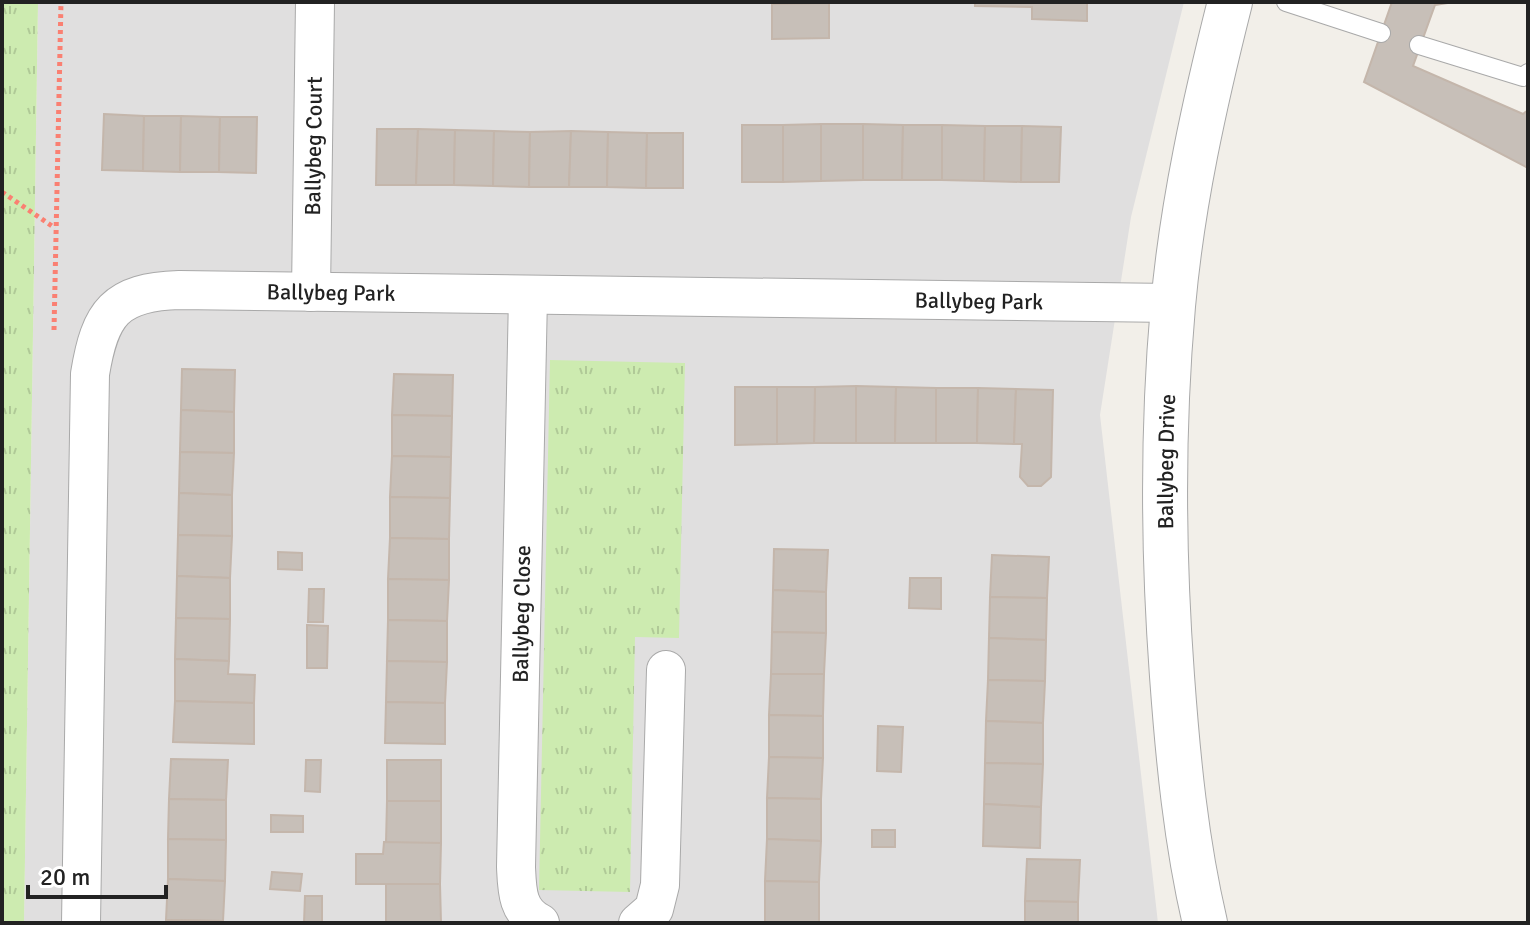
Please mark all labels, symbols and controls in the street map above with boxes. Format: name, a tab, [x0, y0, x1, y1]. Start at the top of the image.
street label: Ballybeg Court	[299, 76, 328, 216]
street label: Ballybeg Park	[267, 278, 395, 307]
street label: Ballybeg Park	[914, 287, 1043, 315]
street label: Ballybeg Drive	[1152, 393, 1181, 530]
street label: Ballybeg Close	[507, 545, 536, 683]
scale bar	[28, 849, 166, 899]
text: 20 m	[40, 862, 90, 892]

